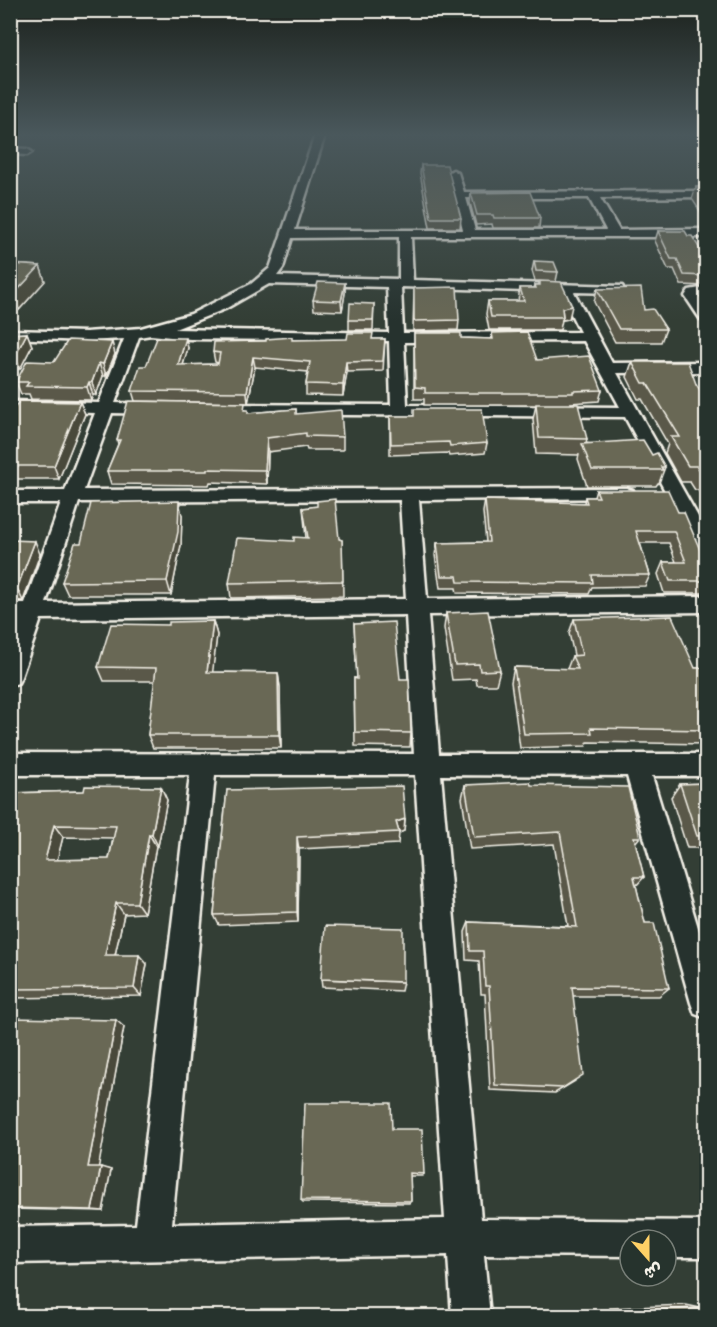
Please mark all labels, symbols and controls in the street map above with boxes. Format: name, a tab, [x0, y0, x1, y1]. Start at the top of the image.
north arrow	[618, 1228, 678, 1288]
text: ش	[641, 1259, 665, 1284]

